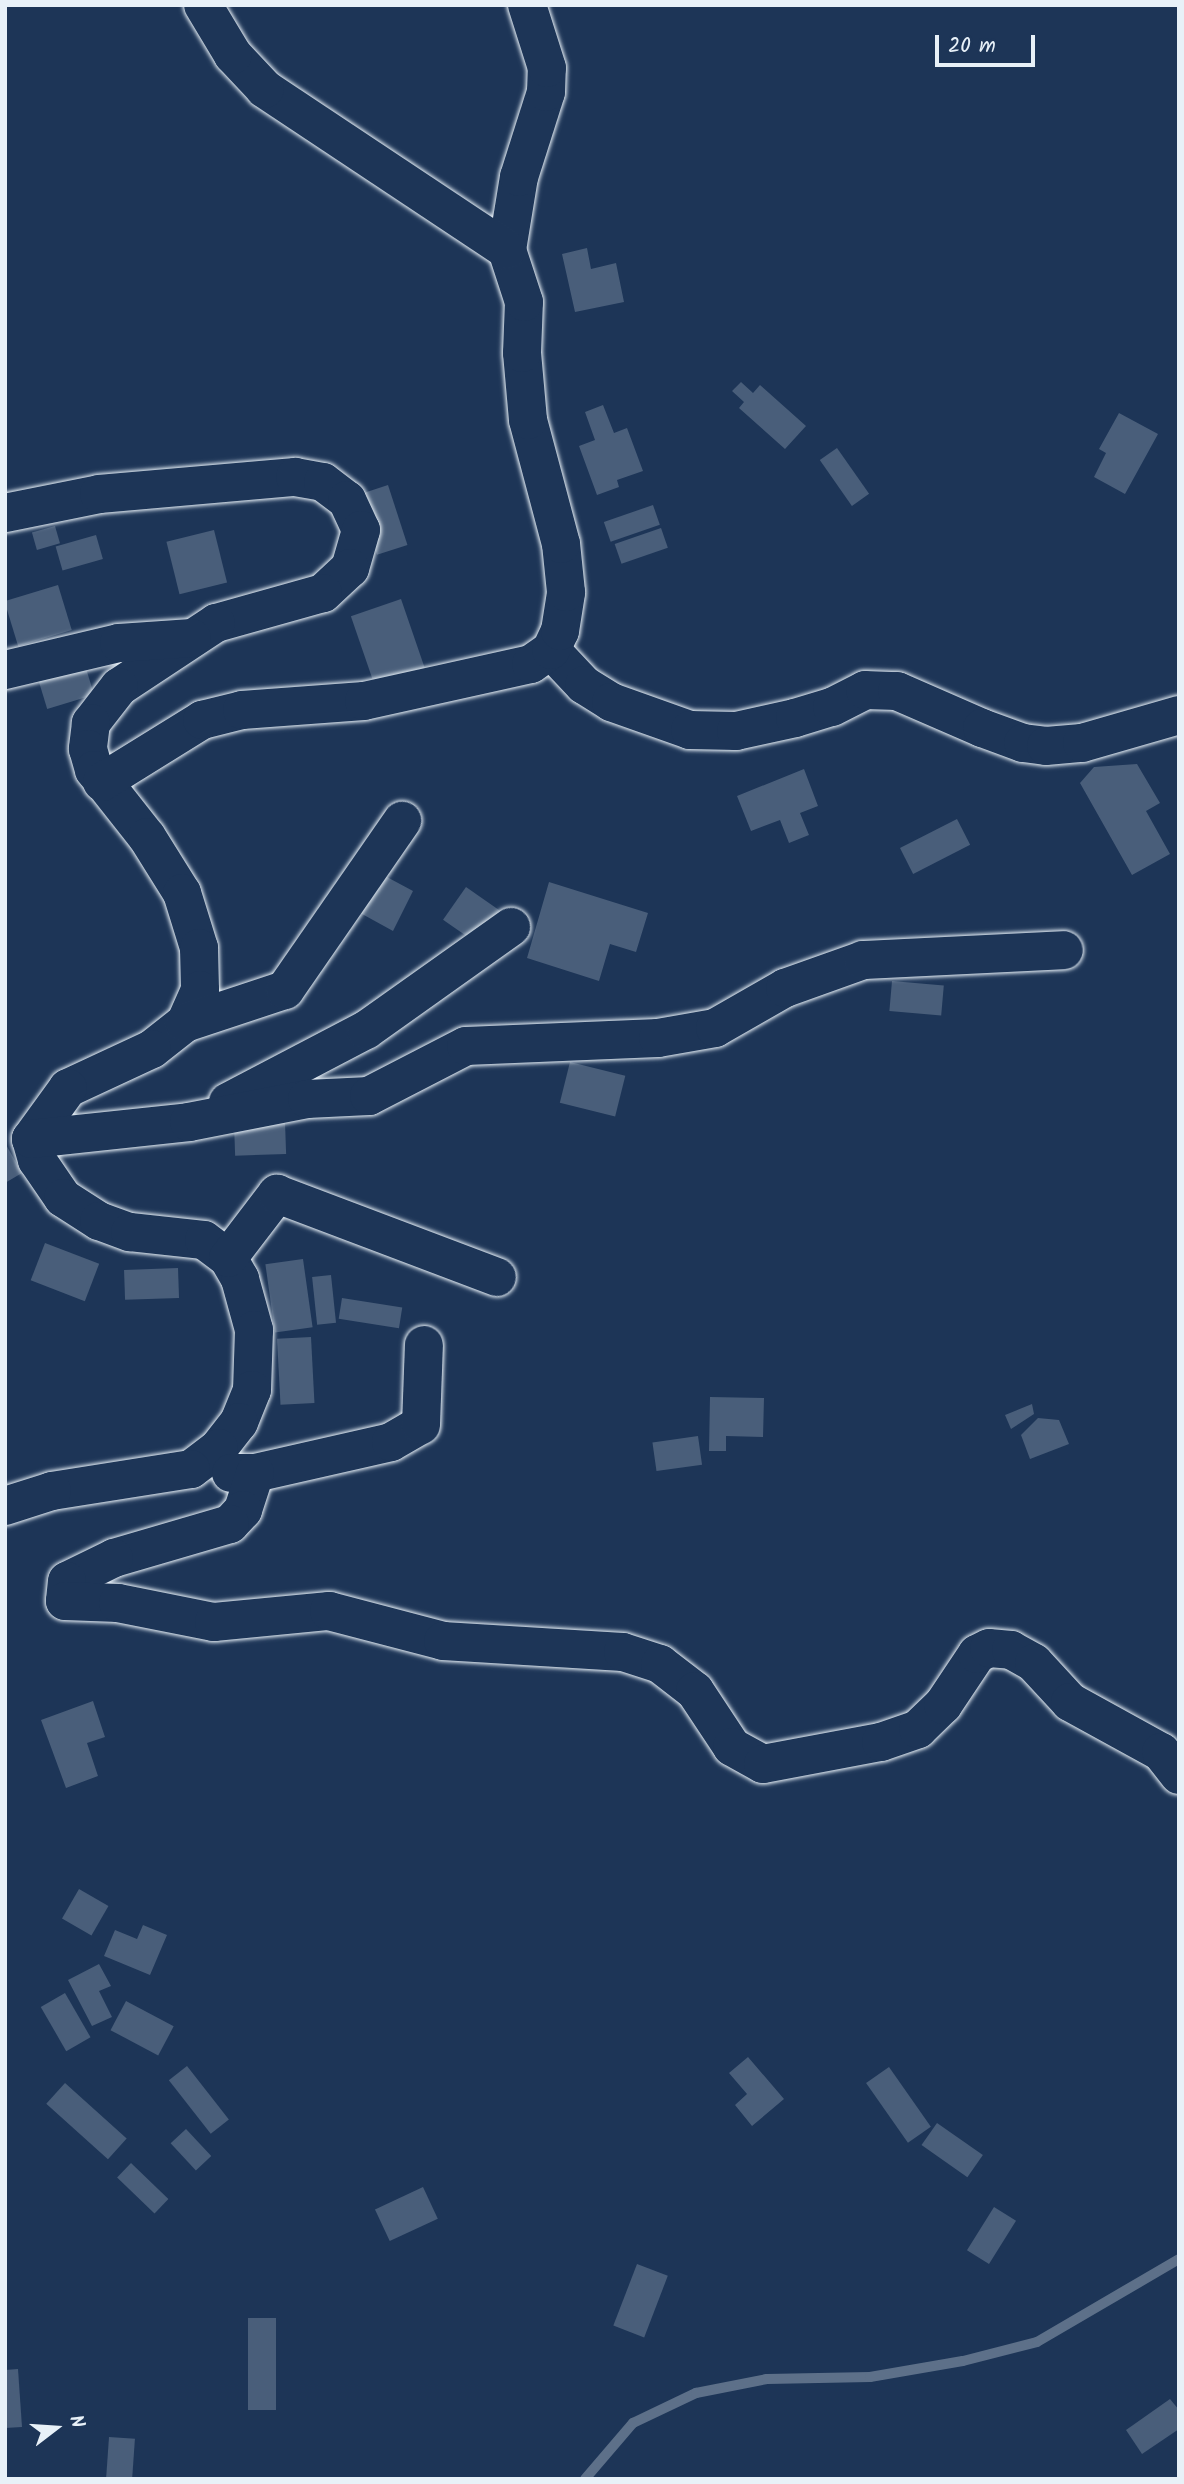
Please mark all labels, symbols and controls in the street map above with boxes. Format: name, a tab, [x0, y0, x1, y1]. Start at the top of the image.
scale bar	[939, 21, 1039, 65]
text: 20 m	[948, 30, 996, 63]
north arrow	[21, 2393, 91, 2463]
text: N	[60, 2412, 92, 2432]

